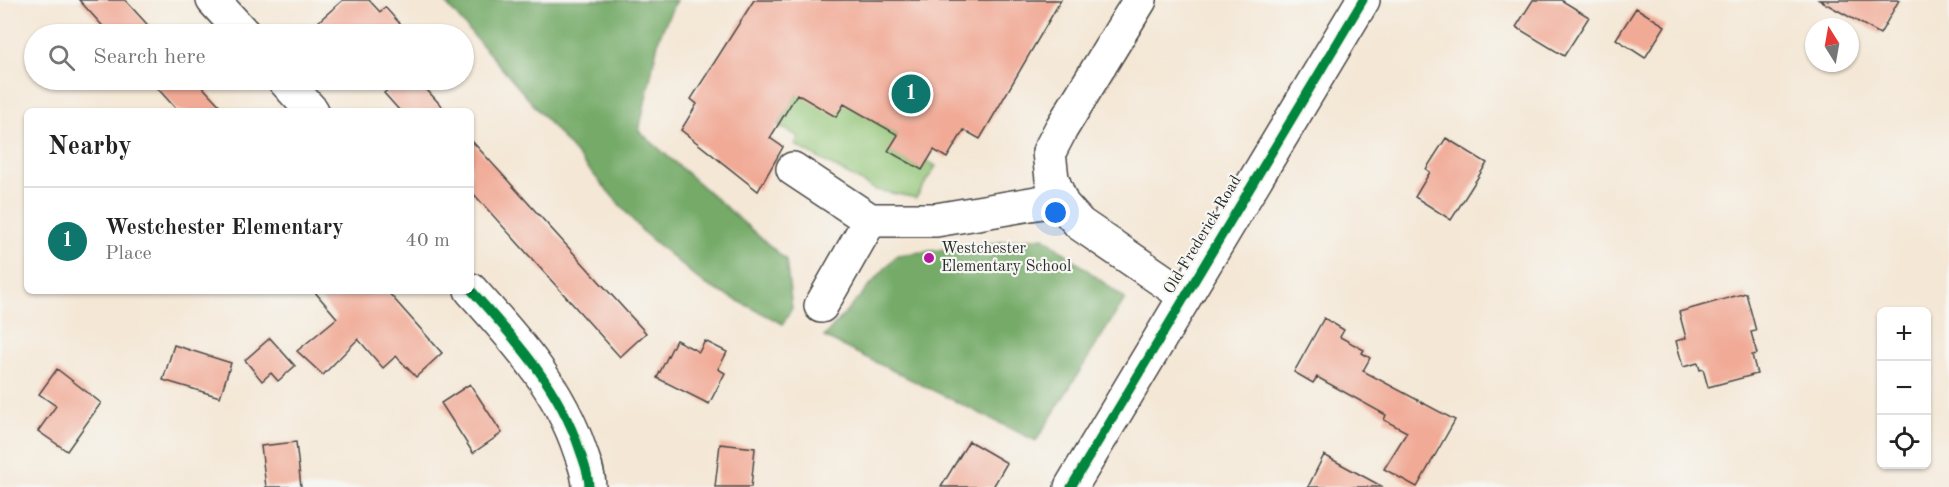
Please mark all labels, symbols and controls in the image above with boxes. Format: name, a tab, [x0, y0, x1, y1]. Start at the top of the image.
north arrow	[1805, 18, 1859, 72]
search box	[24, 24, 474, 90]
icon: search	[45, 41, 78, 74]
text: Search here	[93, 46, 206, 68]
pin: 1	[892, 72, 930, 116]
text: Nearby	[48, 134, 132, 160]
street label: Old Frederick Road	[1161, 173, 1245, 297]
your location	[1041, 198, 1070, 227]
text: Westchester Elementary	[105, 217, 344, 239]
text: 1	[62, 231, 73, 251]
text: 40 m	[405, 231, 450, 251]
place label: Westchester Elementary School	[941, 241, 1071, 275]
text: Place	[105, 244, 152, 264]
marker: Westchester Elementary School	[922, 251, 936, 265]
map controls	[1877, 307, 1931, 469]
button: +	[1877, 307, 1931, 361]
button: −	[1877, 361, 1931, 415]
button: locate	[1877, 415, 1931, 469]

